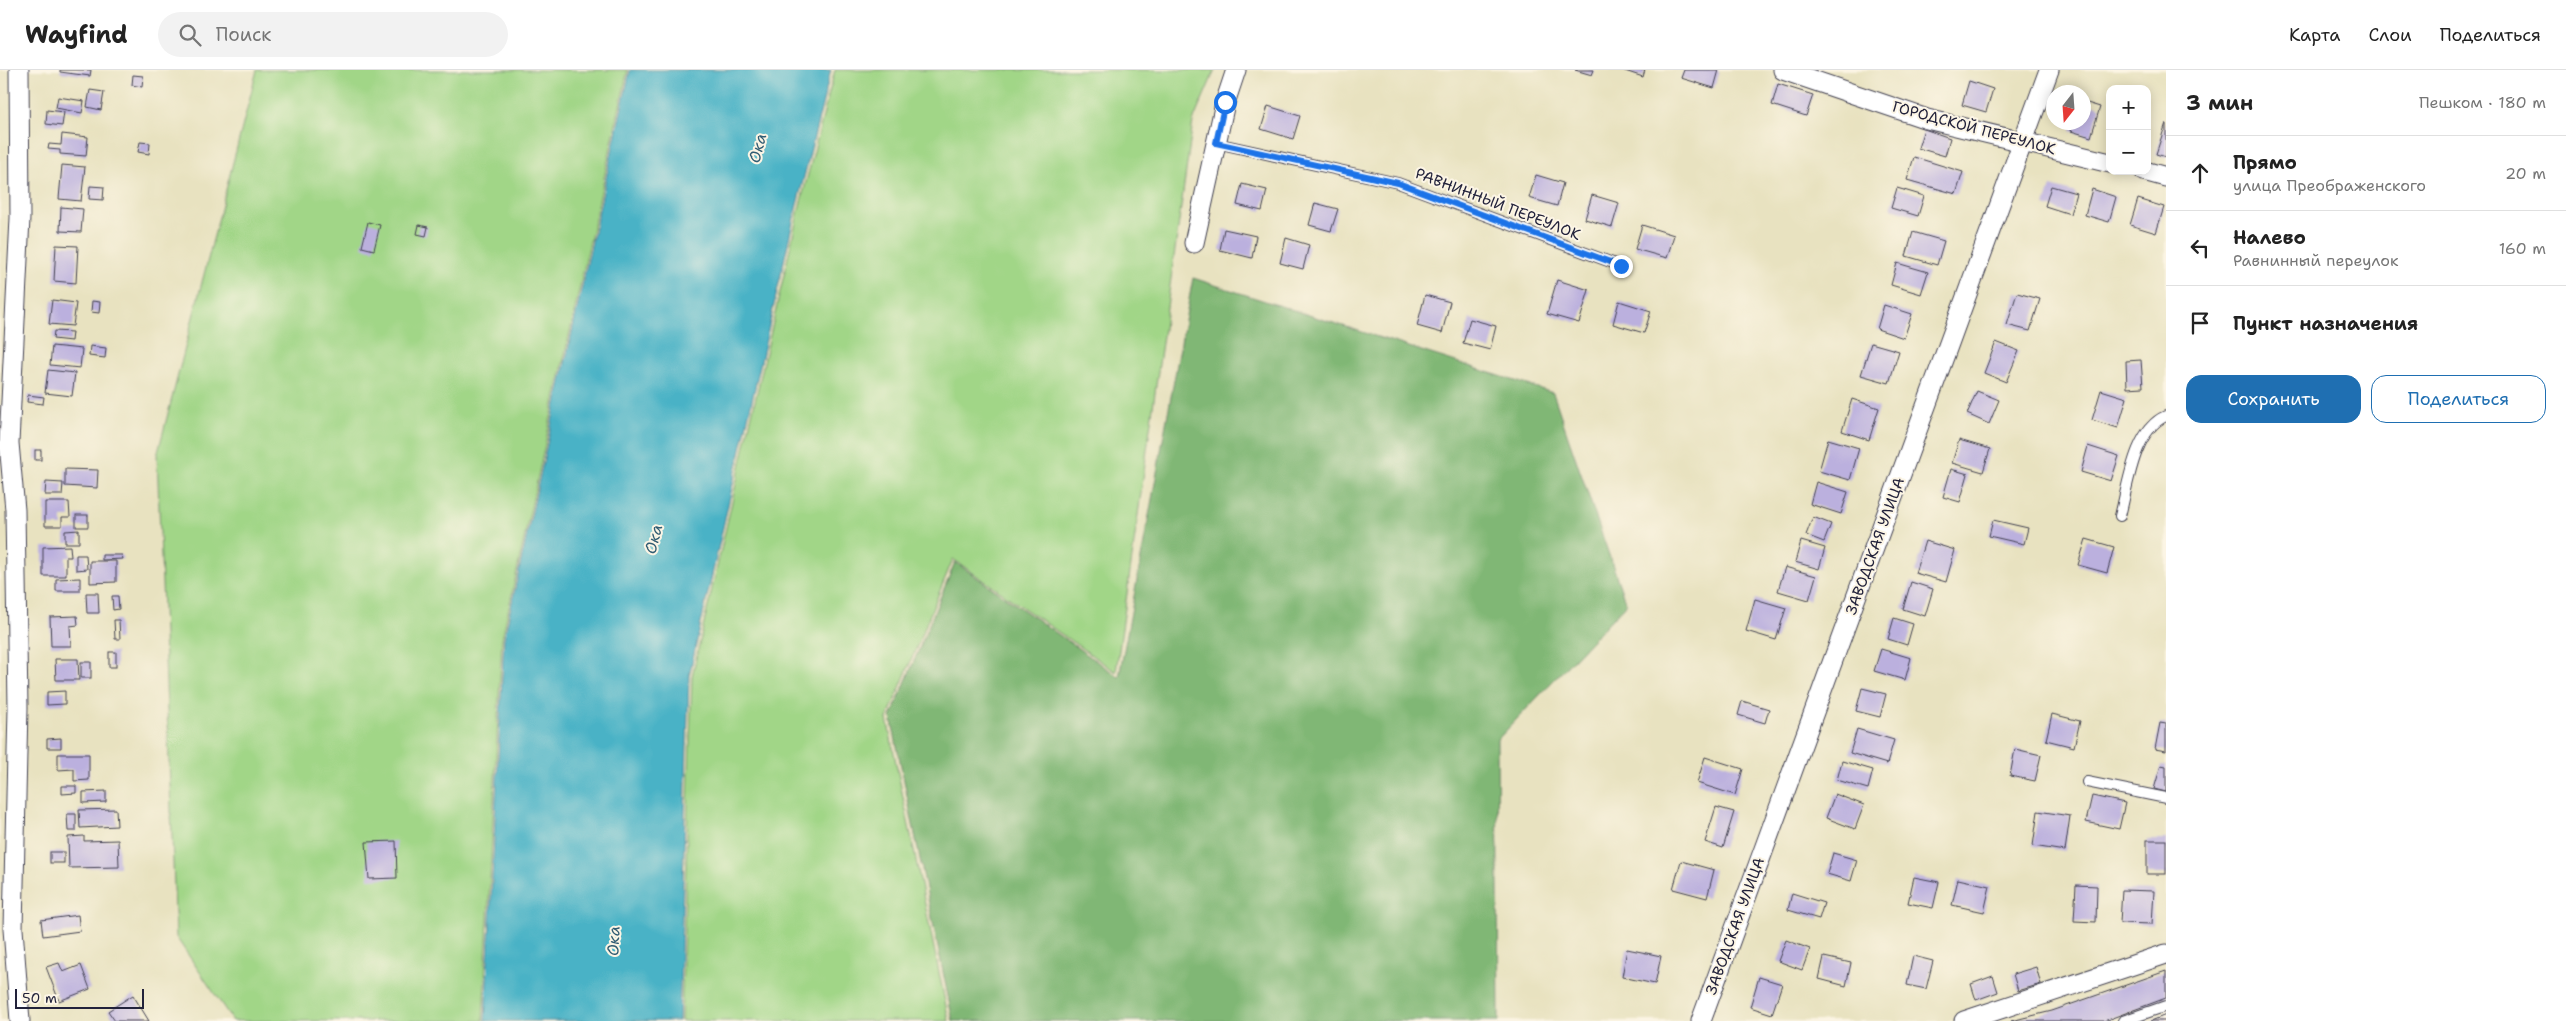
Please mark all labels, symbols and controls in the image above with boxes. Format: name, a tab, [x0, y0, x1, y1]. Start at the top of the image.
search box	[158, 12, 508, 57]
text: Wayfind	[25, 19, 128, 51]
icon: search	[176, 21, 204, 49]
text: Поиск	[216, 22, 271, 47]
text: Карта	[2289, 23, 2340, 47]
text: Слои	[2368, 23, 2412, 47]
text: Поделиться	[2440, 23, 2541, 47]
north arrow	[2046, 85, 2091, 130]
map controls	[2106, 85, 2151, 175]
button: +	[2106, 85, 2151, 130]
text: 3 мин	[2186, 89, 2253, 117]
route start	[1214, 91, 1237, 114]
text: Пешком · 180 m	[2419, 92, 2546, 113]
street label: ГОРОДСКОЙ ПЕРЕУЛОК	[1890, 96, 2058, 160]
button: −	[2106, 130, 2151, 175]
water label: Ока	[743, 131, 772, 165]
text: Прямо	[2233, 150, 2297, 175]
icon: ahead	[2186, 159, 2214, 187]
street label: РАВНИННЫЙ ПЕРЕУЛОК	[1412, 162, 1584, 245]
text: 20 m	[2505, 163, 2546, 184]
text: улица Преображенского	[2233, 175, 2426, 196]
text: Налево	[2233, 225, 2306, 250]
icon: left	[2186, 234, 2214, 262]
text: 160 m	[2499, 238, 2546, 259]
text: Равнинный переулок	[2233, 250, 2398, 271]
route end	[1610, 255, 1633, 278]
icon: arrive	[2186, 309, 2214, 337]
text: Пункт назначения	[2233, 311, 2418, 336]
button: Сохранить	[2186, 375, 2361, 423]
button: Поделиться	[2371, 375, 2546, 423]
street label: ЗАВОДСКАЯ УЛИЦА	[1841, 475, 1909, 617]
water label: Ока	[639, 522, 668, 556]
street label: ЗАВОДСКАЯ УЛИЦА	[1701, 855, 1769, 997]
water label: Ока	[602, 925, 625, 957]
scale bar	[15, 986, 144, 1009]
text: 50 m	[22, 989, 57, 1007]

